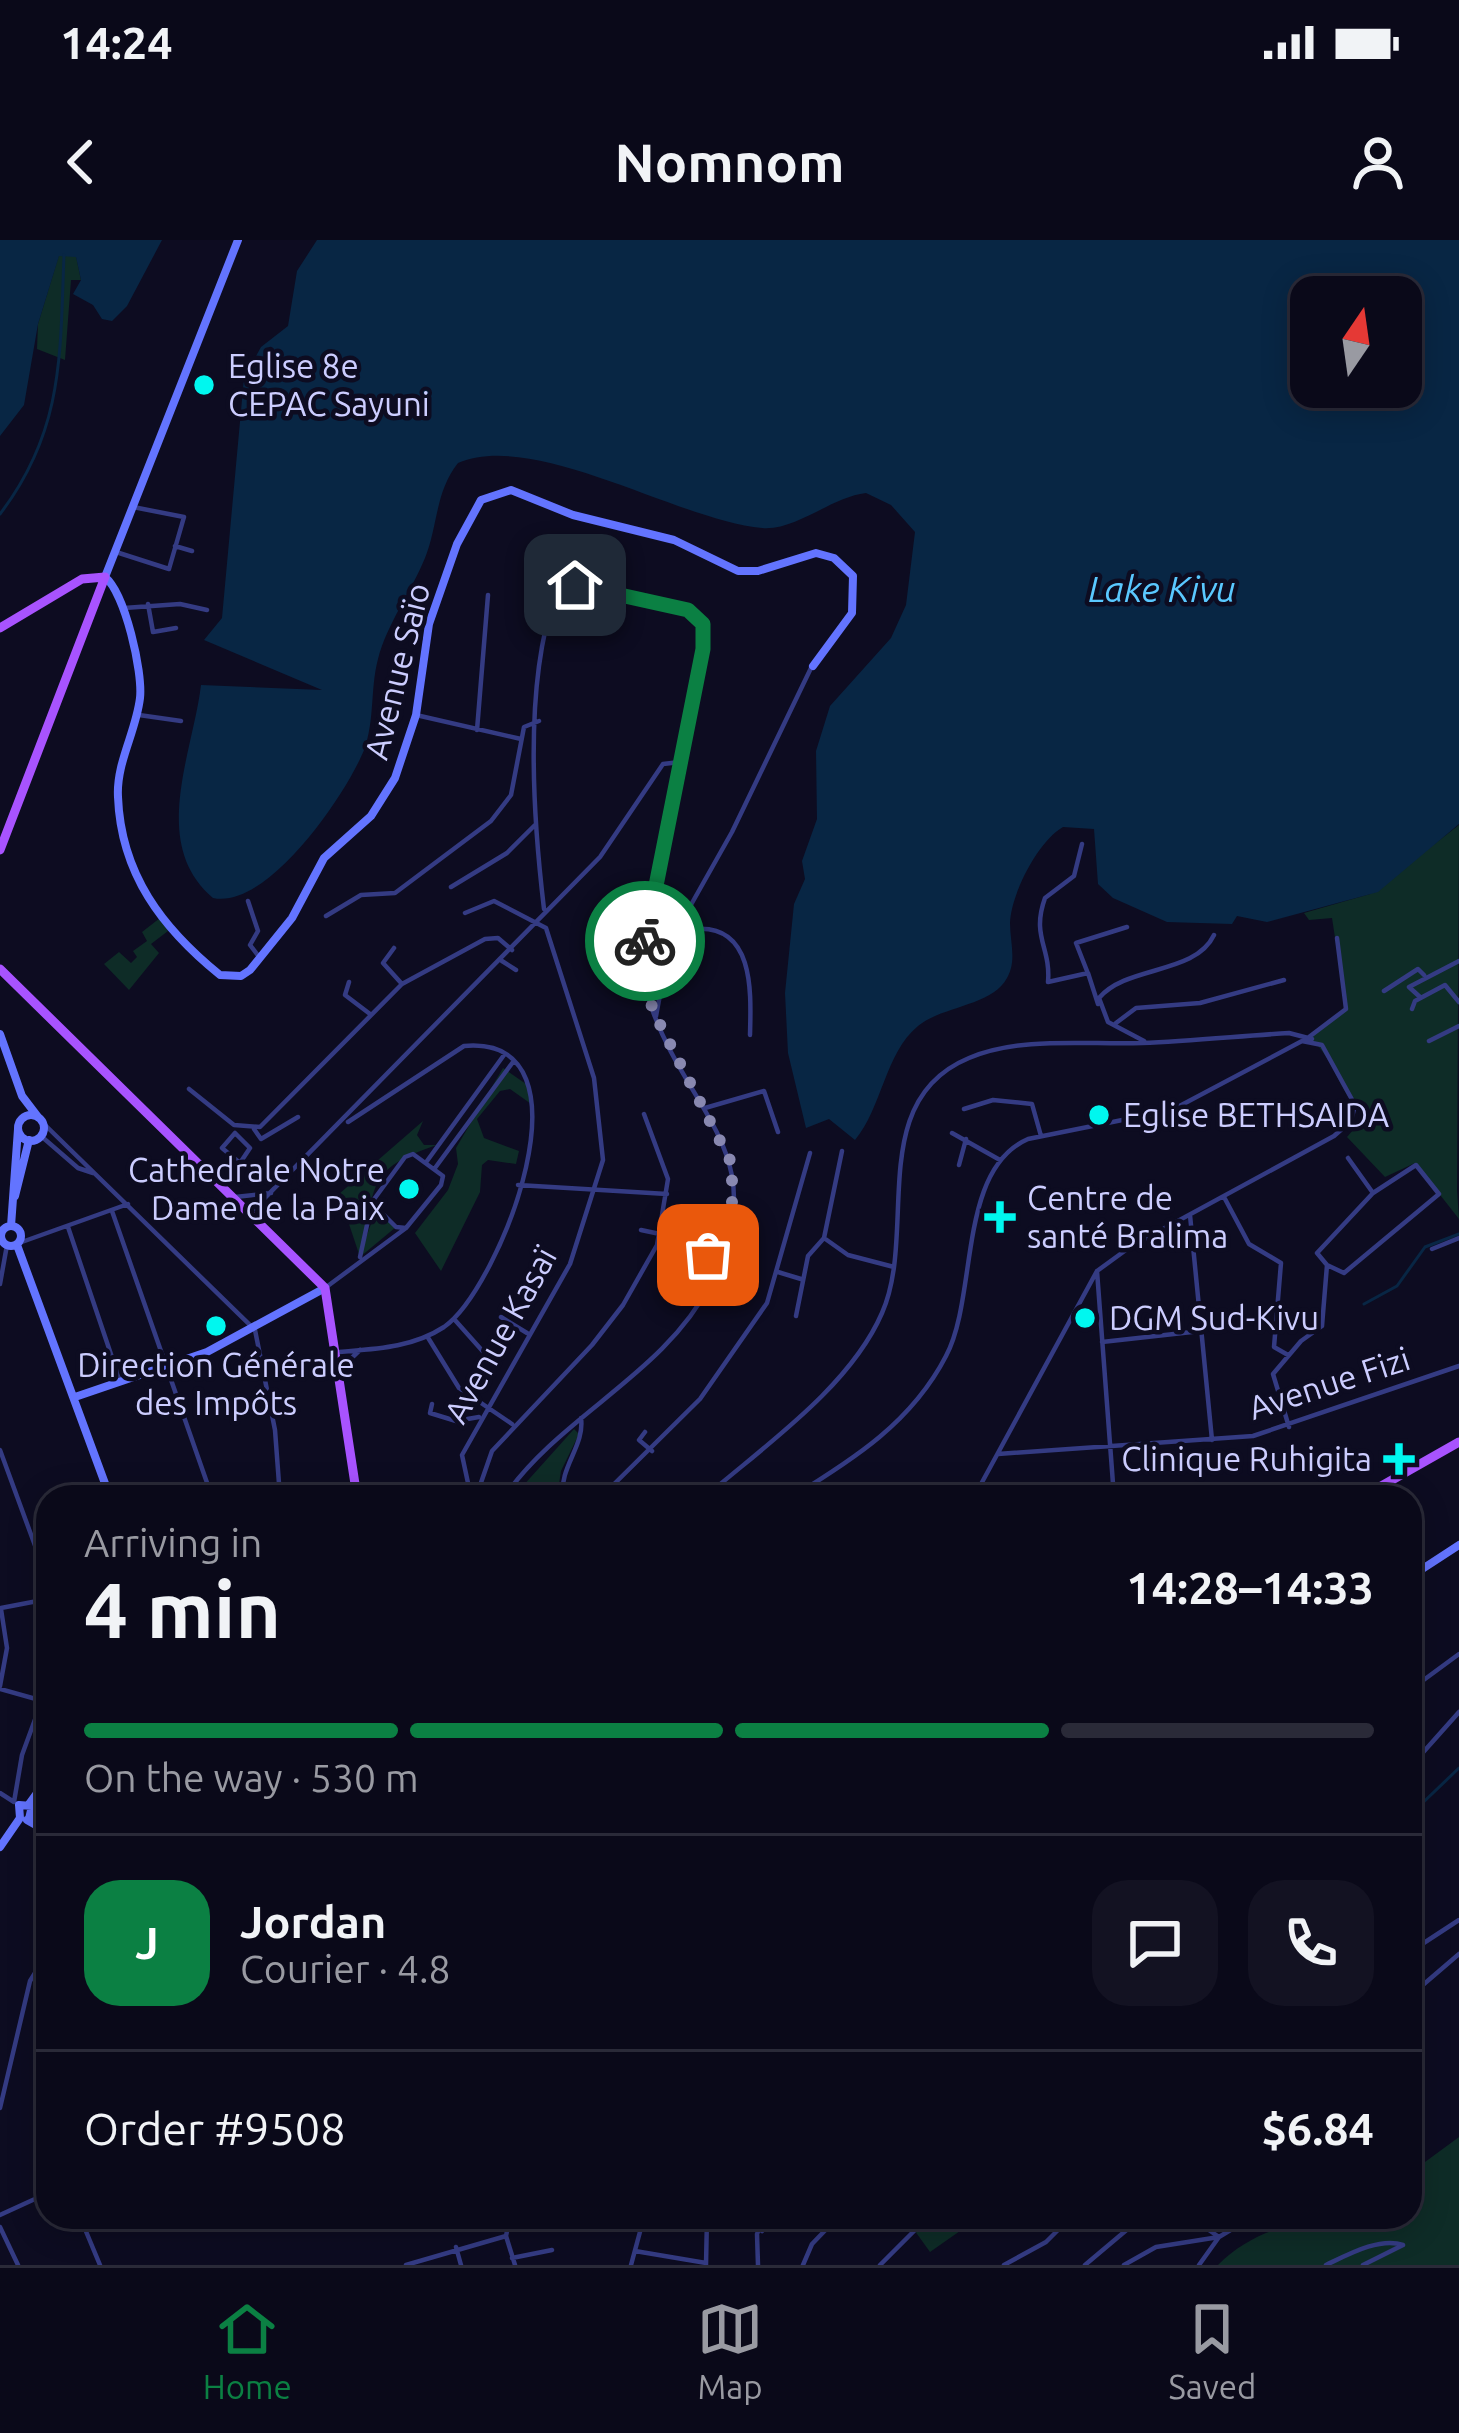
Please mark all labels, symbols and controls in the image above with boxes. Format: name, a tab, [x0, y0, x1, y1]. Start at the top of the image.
text: 14:24	[60, 17, 173, 68]
icon: back	[48, 129, 114, 195]
icon: person	[1345, 129, 1411, 195]
text: Nomnom	[615, 132, 845, 192]
north arrow	[1290, 276, 1422, 408]
map controls	[1290, 276, 1422, 408]
place label: Eglise 8e CEPAC Sayuni	[228, 347, 430, 422]
marker: Eglise 8e CEPAC Sayuni	[191, 372, 217, 398]
pin	[524, 534, 626, 636]
icon: home	[542, 552, 608, 618]
water label: Lake Kivu	[1088, 568, 1236, 609]
street label: Avenue Saïo	[357, 579, 436, 763]
courier	[585, 881, 705, 1001]
icon: bike	[612, 908, 678, 974]
place label: Eglise BETHSAIDA	[1123, 1096, 1390, 1133]
marker: Eglise BETHSAIDA	[1086, 1102, 1112, 1128]
place label: Cathedrale Notre Dame de la Paix	[128, 1151, 385, 1226]
marker: Cathedrale Notre Dame de la Paix	[396, 1176, 422, 1202]
place label: Centre de santé Bralima	[1027, 1179, 1228, 1254]
marker: Centre de santé Bralima	[984, 1201, 1016, 1233]
pin	[657, 1204, 759, 1306]
icon: bag	[675, 1222, 741, 1288]
street label: Avenue Kasaï	[436, 1240, 563, 1429]
place label: DGM Sud-Kivu	[1109, 1299, 1319, 1336]
marker: DGM Sud-Kivu	[1072, 1305, 1098, 1331]
marker: Direction Générale des Impôts	[203, 1313, 229, 1339]
street label: Avenue Fizi	[1244, 1339, 1414, 1426]
place label: Direction Générale des Impôts	[77, 1346, 355, 1421]
place label: Clinique Ruhigita	[1121, 1440, 1372, 1477]
marker: Clinique Ruhigita	[1383, 1443, 1415, 1475]
text: Arriving in	[84, 1521, 262, 1564]
text: 14:28–14:33	[1126, 1562, 1374, 1613]
text: 4 min	[84, 1565, 281, 1653]
text: On the way · 530 m	[84, 1756, 419, 1799]
button: chat	[1092, 1880, 1218, 2006]
button: phone	[1248, 1880, 1374, 2006]
text: Jordan	[240, 1896, 386, 1947]
text: J	[135, 1917, 159, 1968]
text: Courier · 4.8	[240, 1947, 451, 1990]
text: Order #9508	[84, 2103, 346, 2154]
text: $6.84	[1261, 2103, 1374, 2154]
tab: Home	[203, 2296, 292, 2405]
tab: Map	[697, 2296, 763, 2405]
tab: Saved	[1168, 2296, 1256, 2405]

